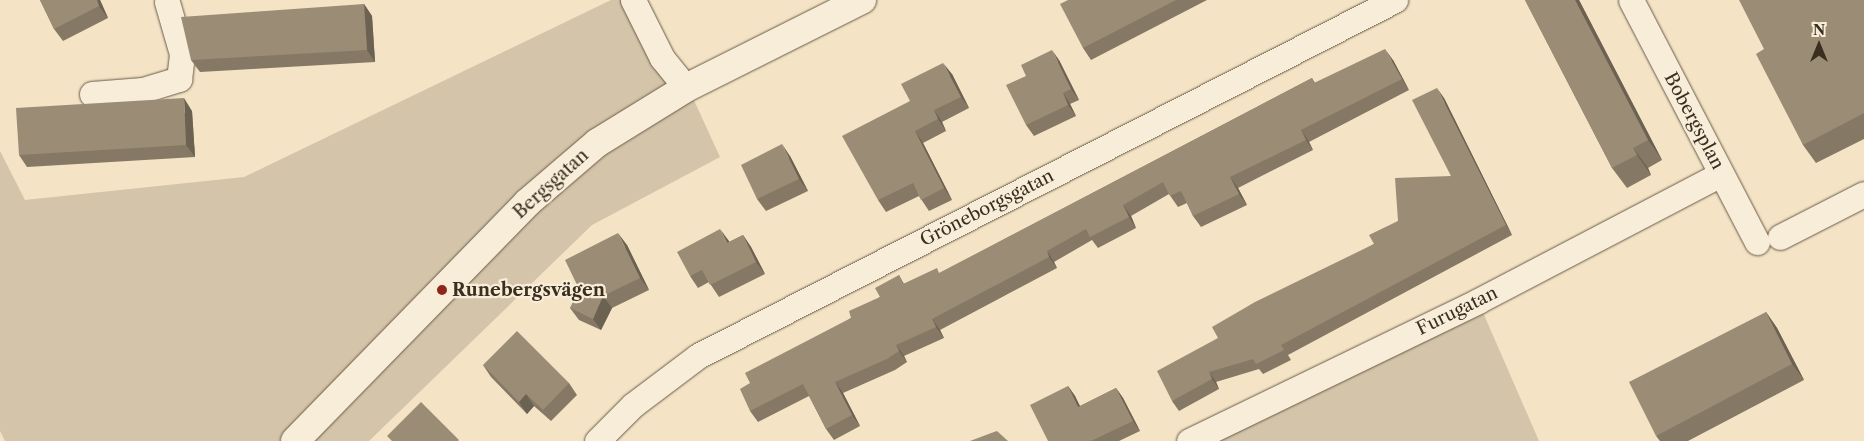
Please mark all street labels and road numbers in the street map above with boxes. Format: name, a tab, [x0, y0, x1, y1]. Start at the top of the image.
street label: Bobergsplan	[1659, 69, 1729, 173]
street label: Bergsgatan	[509, 145, 593, 223]
street label: Gröneborgsgatan	[917, 165, 1057, 251]
street label: Furugatan	[1413, 282, 1501, 340]

